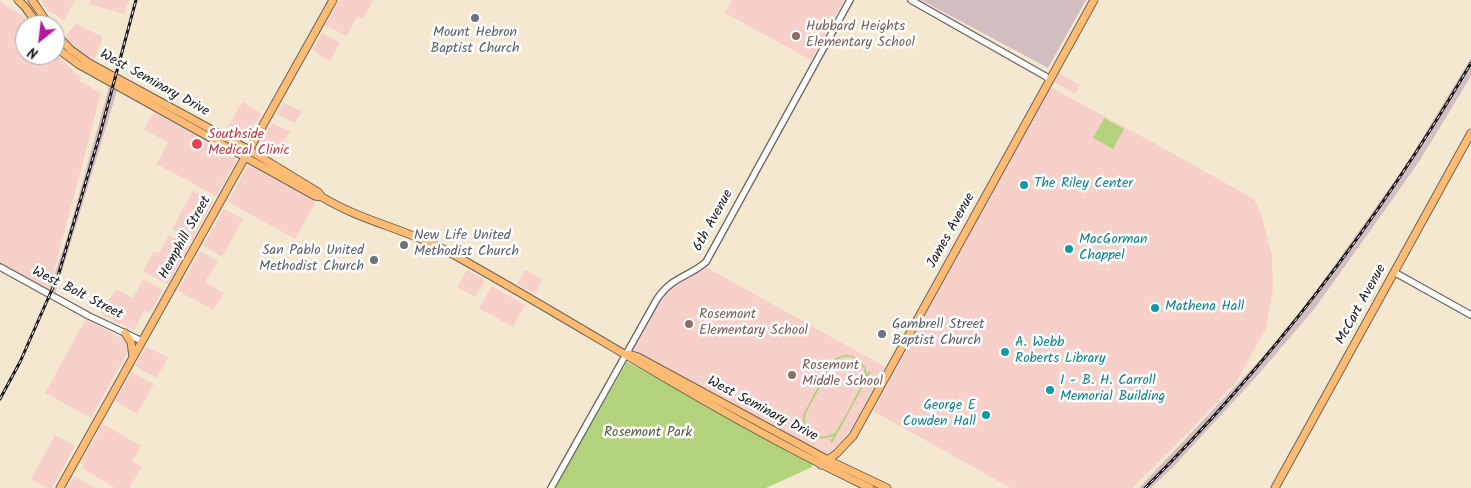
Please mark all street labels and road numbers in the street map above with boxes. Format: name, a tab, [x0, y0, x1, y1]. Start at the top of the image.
street label: West Seminary Drive	[96, 47, 212, 121]
street label: 6th Avenue	[690, 187, 738, 255]
street label: James Avenue	[924, 190, 980, 272]
street label: Hemphill Street	[156, 194, 216, 282]
street label: McCart Avenue	[1333, 262, 1391, 348]
street label: West Bolt Street	[29, 264, 125, 324]
street label: West Seminary Drive	[704, 374, 820, 446]

